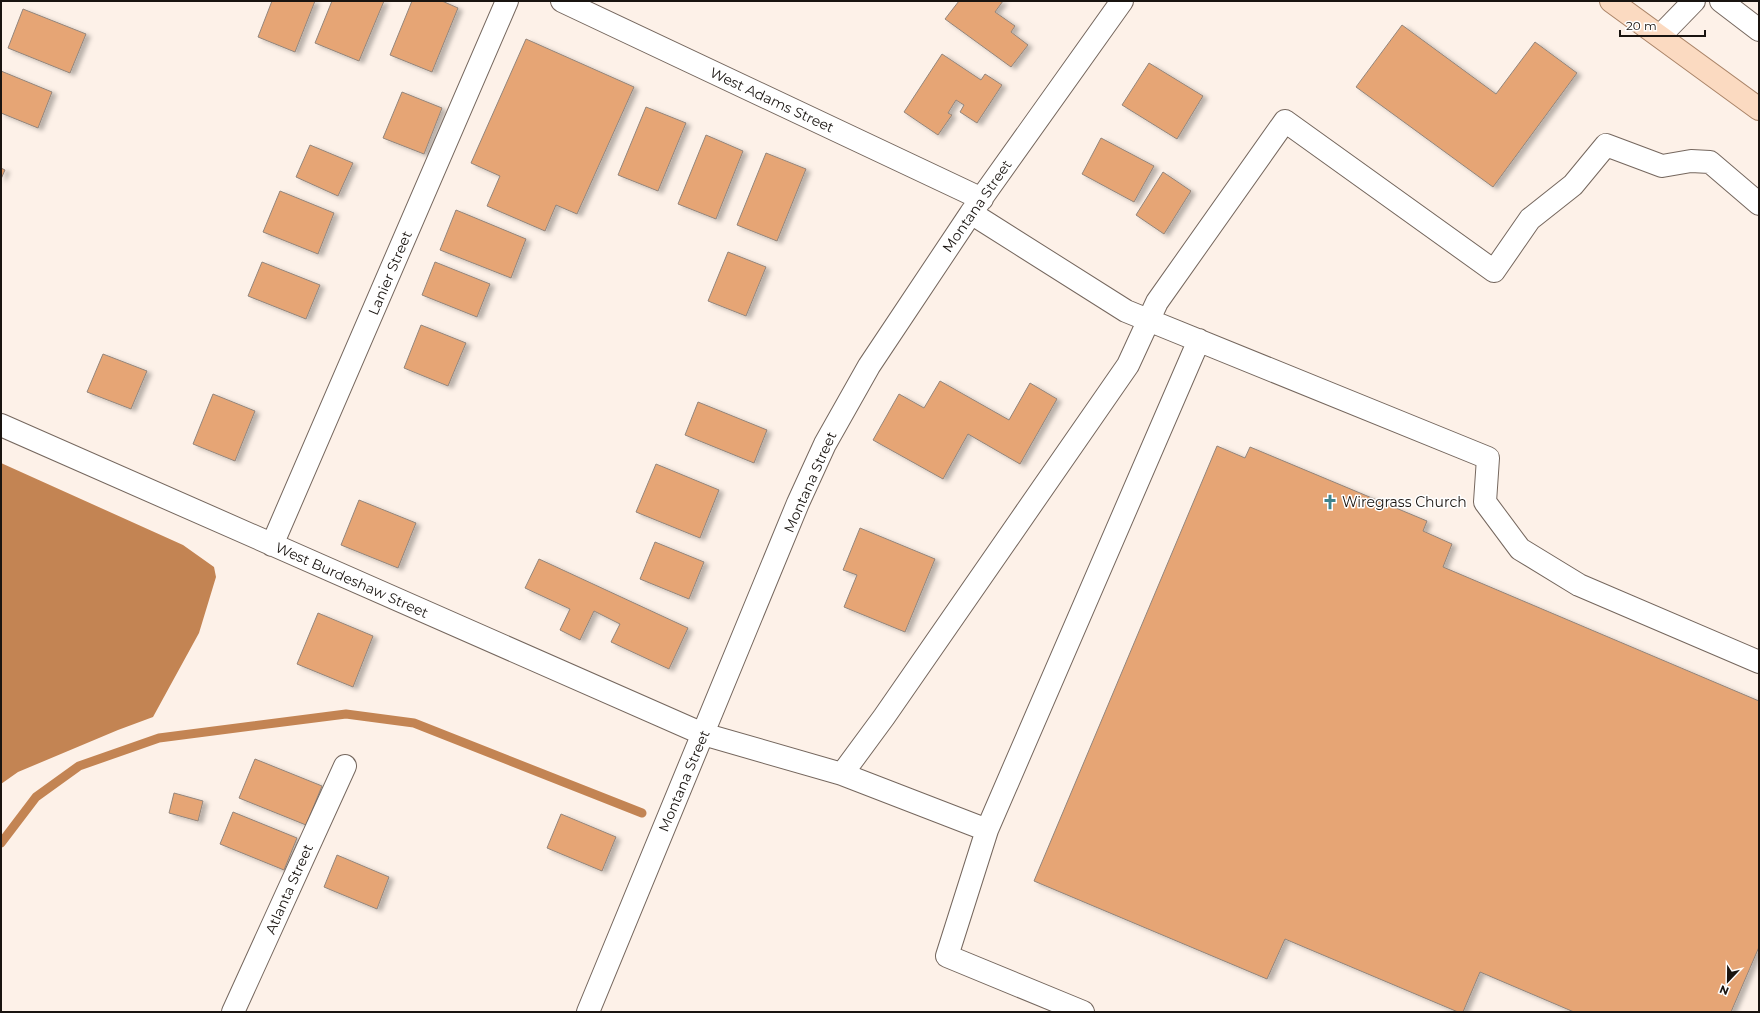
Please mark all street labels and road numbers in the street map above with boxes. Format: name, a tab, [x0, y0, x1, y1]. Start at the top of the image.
street label: West Adams Street	[707, 63, 837, 137]
street label: Montana Street	[938, 156, 1016, 256]
street label: Lanier Street	[364, 228, 416, 318]
street label: Montana Street	[780, 428, 841, 535]
street label: West Burdeshaw Street	[273, 538, 432, 622]
street label: Montana Street	[654, 727, 714, 835]
street label: Atlanta Street	[261, 841, 317, 937]

